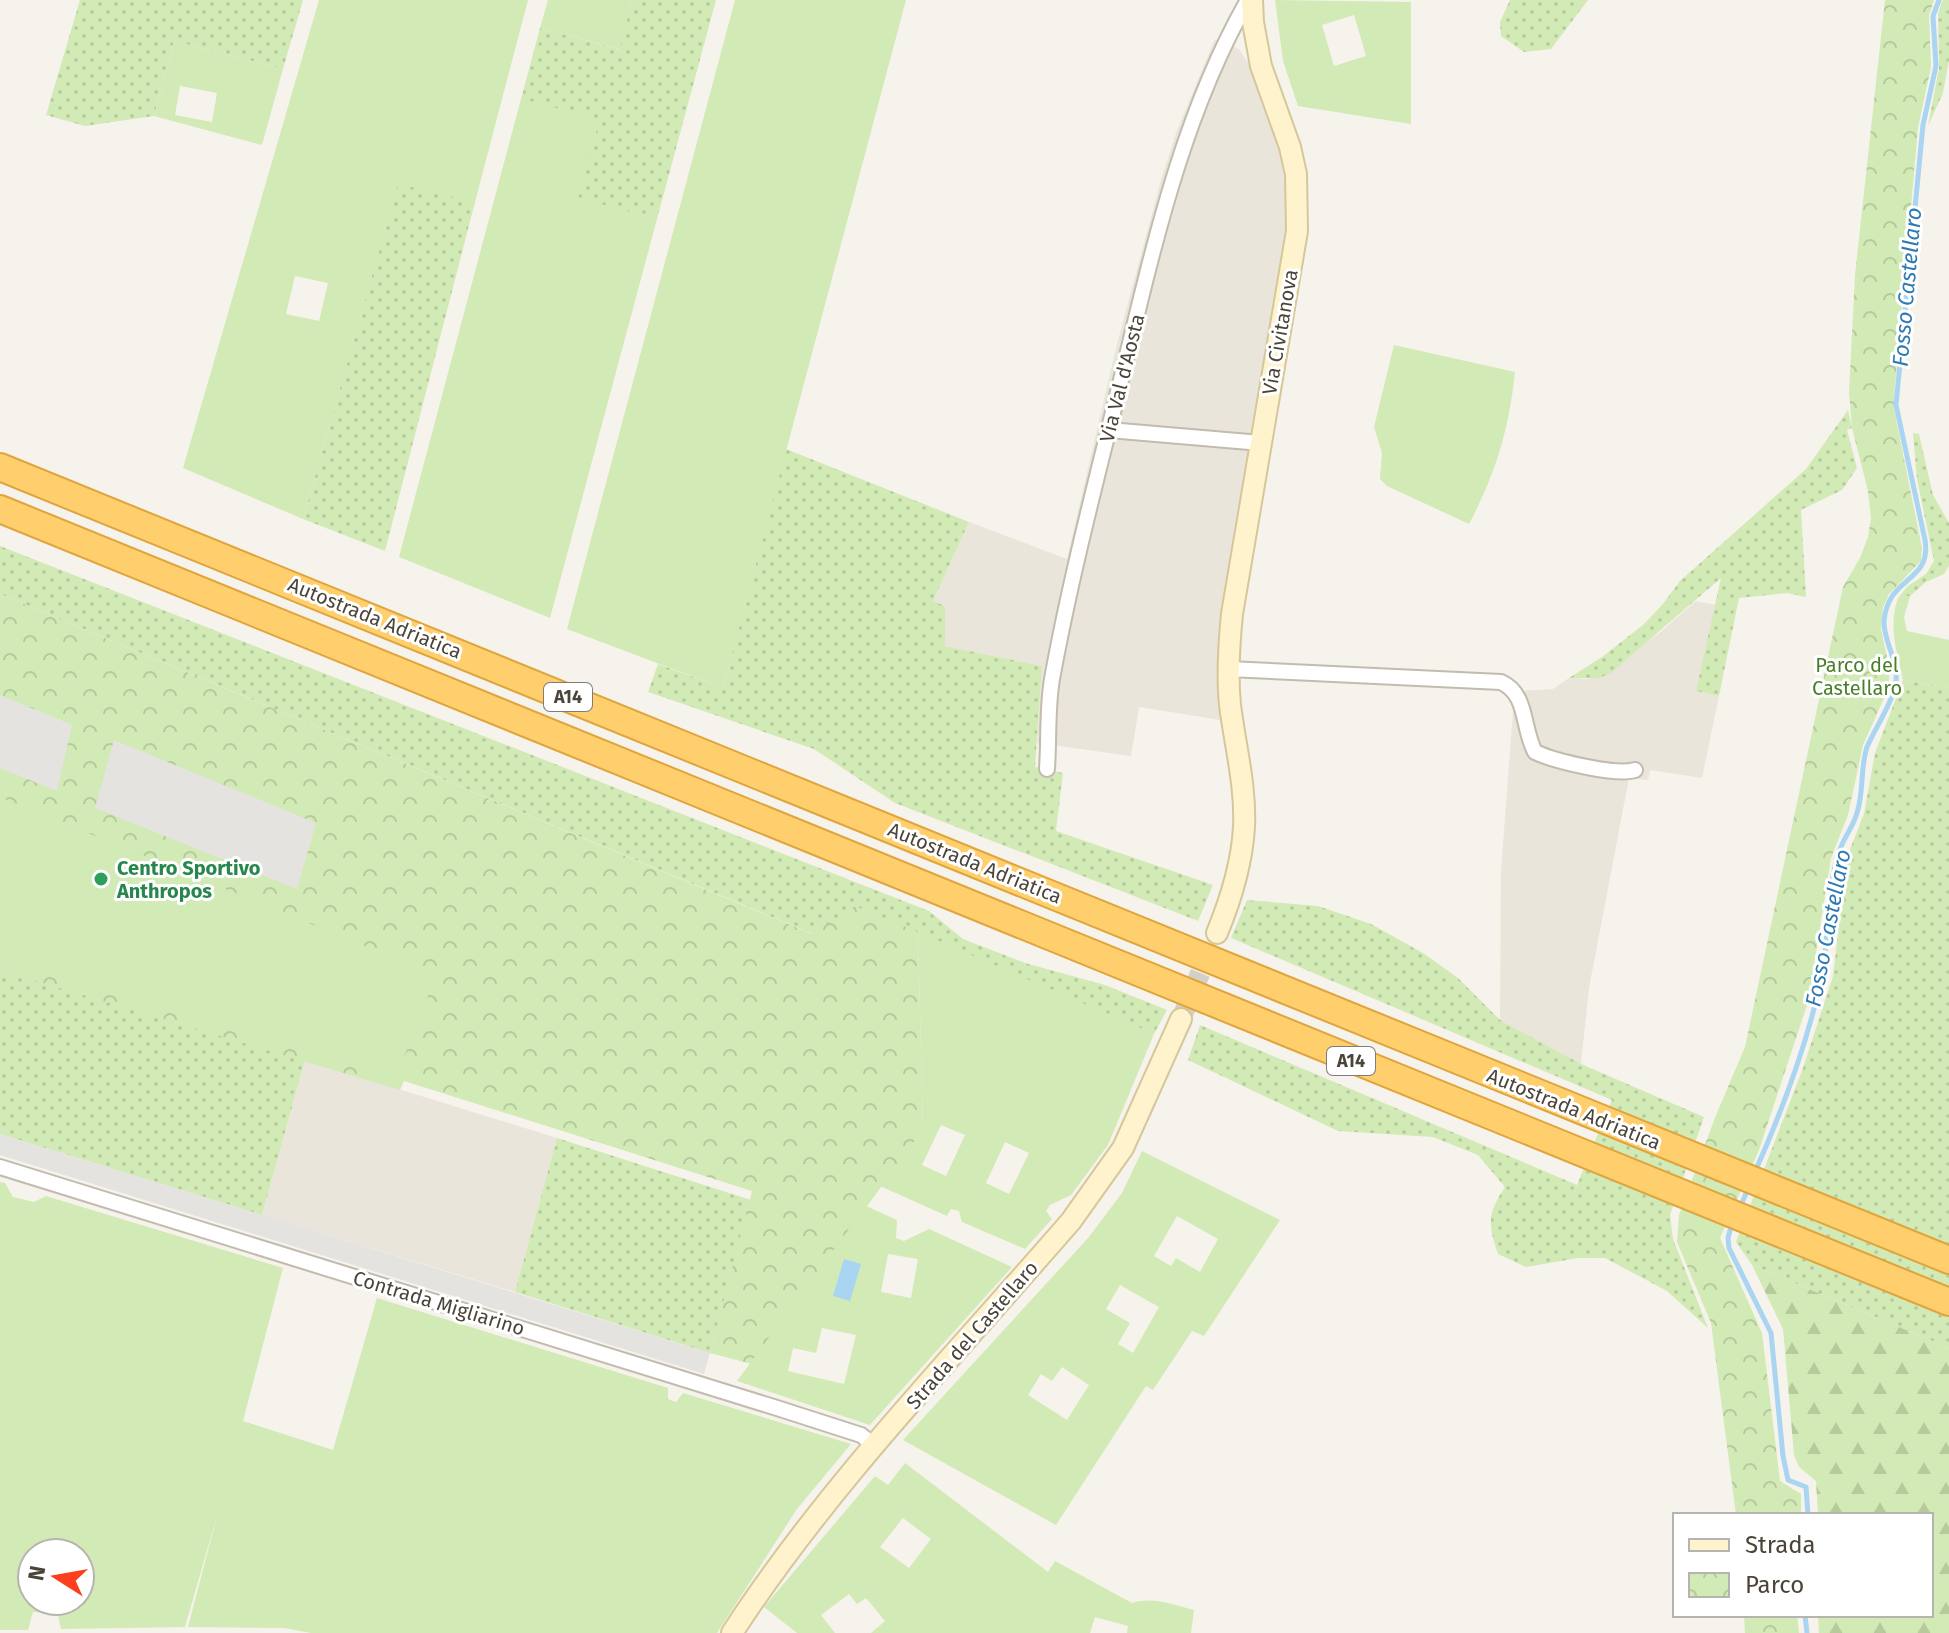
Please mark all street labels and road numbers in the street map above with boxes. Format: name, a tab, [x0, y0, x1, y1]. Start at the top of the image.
street label: Via Civitanova	[1257, 267, 1303, 397]
street label: Via Val d'Aosta	[1094, 311, 1150, 445]
street label: Autostrada Adriatica	[285, 572, 465, 664]
road number: A14	[544, 683, 592, 711]
street label: Autostrada Adriatica	[885, 817, 1065, 909]
road number: A14	[1327, 1047, 1375, 1075]
street label: Autostrada Adriatica	[1484, 1063, 1664, 1155]
street label: Strada del Castellaro	[901, 1256, 1043, 1414]
street label: Contrada Migliarino	[350, 1265, 528, 1341]

